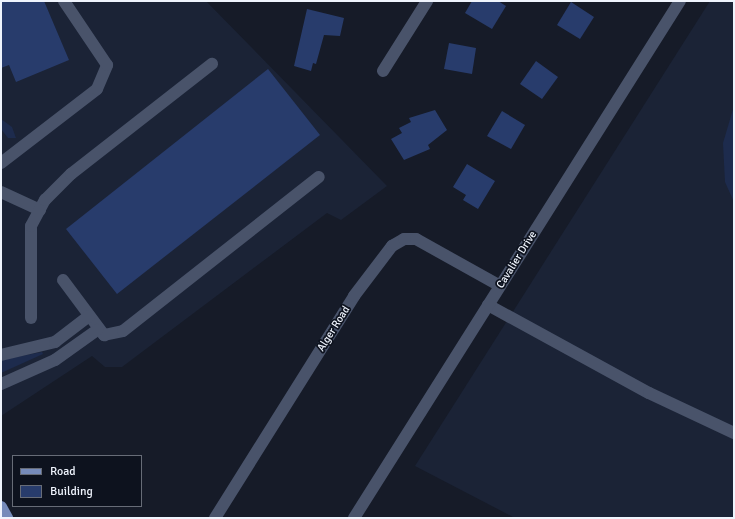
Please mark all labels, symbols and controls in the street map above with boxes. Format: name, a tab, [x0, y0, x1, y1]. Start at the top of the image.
street label: Cavalier Drive	[494, 229, 540, 291]
street label: Alger Road	[315, 304, 353, 354]
legend	[12, 455, 142, 507]
text: Road	[50, 464, 76, 479]
text: Building	[50, 484, 93, 499]

